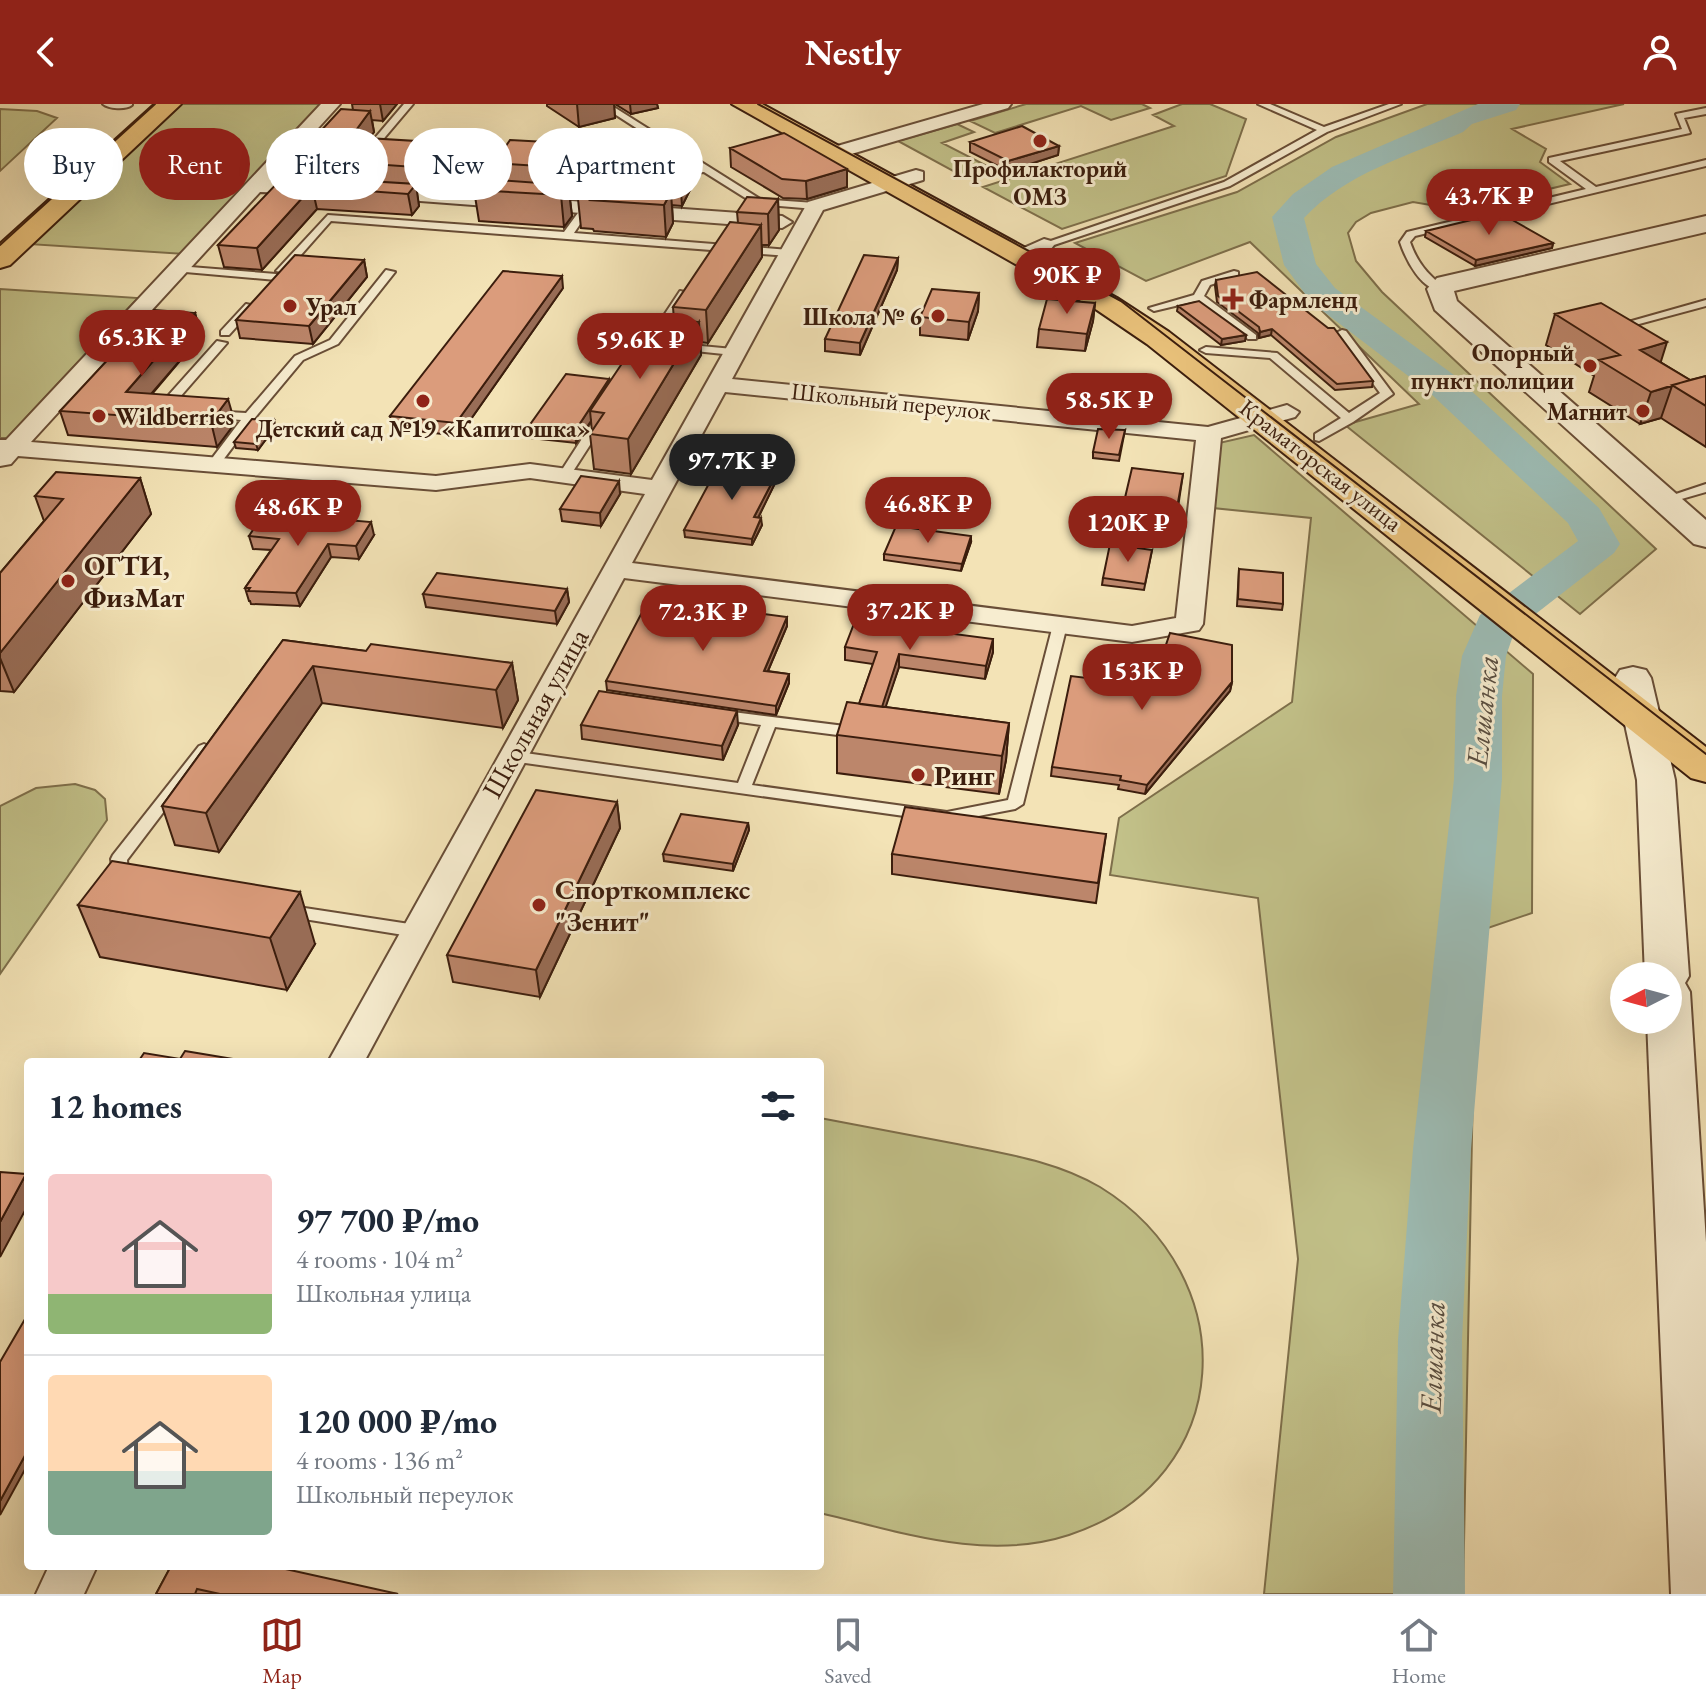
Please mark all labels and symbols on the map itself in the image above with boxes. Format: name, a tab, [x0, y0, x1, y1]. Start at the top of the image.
marker: Профилакторий ОМЗ	[1031, 132, 1049, 150]
place label: Профилакторий ОМЗ	[953, 153, 1127, 212]
pin: 43.7K ₽	[1415, 169, 1563, 237]
pin: 90K ₽	[1011, 248, 1123, 316]
place label: Фармленд	[1249, 284, 1358, 315]
marker: Фармленд	[1224, 290, 1242, 308]
place label: Урал	[305, 291, 357, 322]
marker: Урал	[281, 297, 299, 315]
place label: Школа № 6	[803, 301, 922, 332]
marker: Школа № 6	[929, 307, 947, 325]
pin: 65.3K ₽	[68, 310, 216, 378]
pin: 59.6K ₽	[566, 313, 714, 381]
place label: Опорный пункт полиции	[1411, 337, 1574, 397]
marker: Опорный пункт полиции	[1581, 357, 1599, 375]
pin: 58.5K ₽	[1035, 373, 1183, 441]
street label: Школьный переулок	[790, 375, 993, 427]
marker: Детский сад №19 «Капитошка»	[414, 392, 432, 410]
street label: Краматорская улица	[1234, 392, 1409, 538]
place label: Магнит	[1547, 396, 1627, 427]
place label: Wildberries	[115, 401, 234, 432]
marker: Магнит	[1634, 402, 1652, 420]
marker: Wildberries	[90, 407, 108, 425]
place label: Детский сад №19 «Капитошка»	[256, 413, 590, 444]
pin: 97.7K ₽	[658, 434, 806, 502]
pin: 46.8K ₽	[854, 477, 1002, 545]
pin: 48.6K ₽	[224, 480, 372, 548]
pin: 120K ₽	[1063, 496, 1193, 564]
place label: ОГТИ, ФизМат	[84, 547, 185, 615]
marker: ОГТИ, ФизМат	[59, 572, 77, 590]
pin: 37.2K ₽	[836, 584, 984, 652]
pin: 72.3K ₽	[629, 585, 777, 653]
street label: Школьная улица	[474, 621, 597, 804]
pin: 153K ₽	[1077, 644, 1207, 712]
water label: Елшанка	[1457, 653, 1507, 770]
place label: Ринг	[934, 757, 995, 793]
marker: Ринг	[909, 766, 927, 784]
place label: Спорткомплекс "Зенит"	[555, 871, 750, 939]
marker: Спорткомплекс "Зенит"	[530, 896, 548, 914]
north arrow	[1610, 962, 1682, 1034]
water label: Елшанка	[1411, 1300, 1453, 1415]

